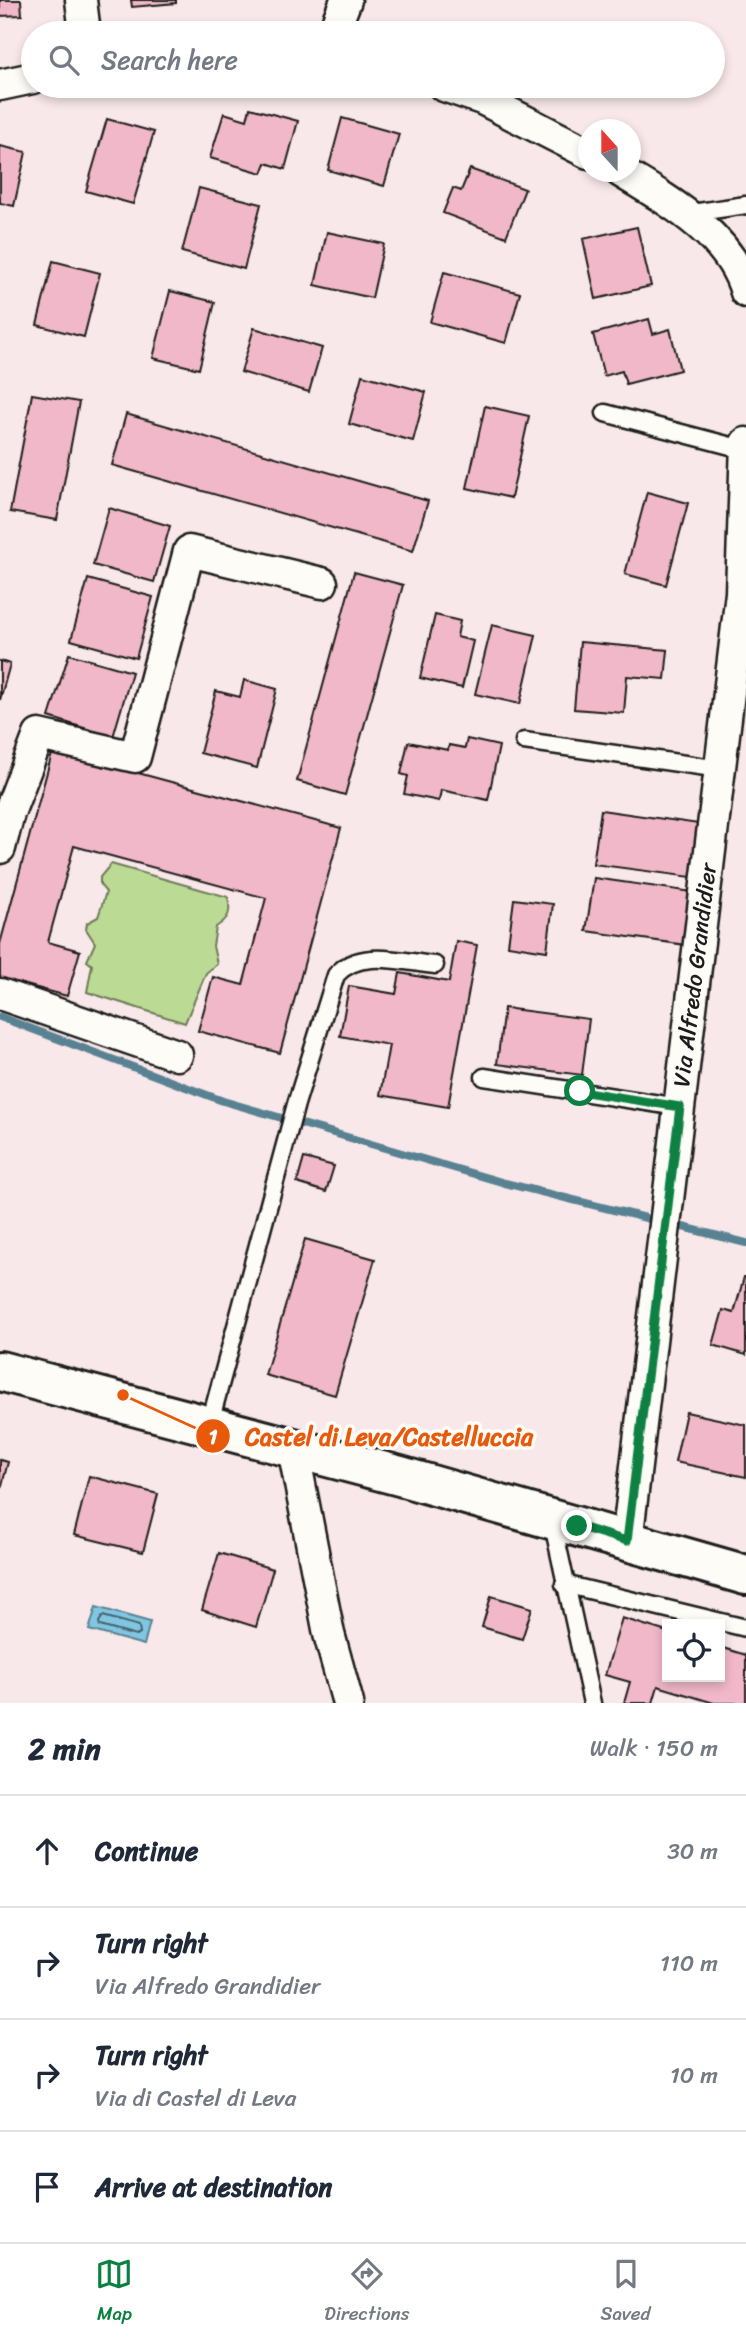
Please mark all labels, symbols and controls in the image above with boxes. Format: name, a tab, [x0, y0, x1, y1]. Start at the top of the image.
search box	[21, 21, 725, 98]
text: Search here	[101, 37, 238, 83]
icon: search	[45, 41, 83, 79]
north arrow	[578, 119, 641, 182]
street label: Via Alfredo Grandidier	[661, 859, 729, 1089]
route start	[564, 1075, 595, 1106]
callout: Castel di Leva/Castelluccia	[196, 1414, 547, 1459]
text: Castel di Leva/Castelluccia	[244, 1416, 534, 1458]
text: 1	[208, 1418, 218, 1456]
route end	[561, 1510, 592, 1541]
map controls	[662, 1619, 725, 1682]
button: locate	[662, 1619, 725, 1682]
text: 2 min	[28, 1722, 101, 1776]
text: Walk · 150 m	[590, 1728, 718, 1769]
text: Continue	[95, 1828, 198, 1874]
text: 30 m	[667, 1831, 718, 1872]
icon: ahead	[28, 1832, 66, 1870]
text: Turn right	[95, 1920, 208, 1966]
text: 110 m	[660, 1943, 718, 1984]
icon: right	[28, 1944, 66, 1982]
text: Via Alfredo Grandidier	[95, 1966, 320, 2007]
text: Turn right	[95, 2032, 208, 2078]
text: 10 m	[670, 2055, 718, 2096]
icon: right	[28, 2056, 66, 2094]
text: Via di Castel di Leva	[95, 2078, 296, 2119]
text: Arrive at destination	[95, 2164, 332, 2210]
icon: arrive	[28, 2168, 66, 2206]
tab: Map	[95, 2255, 133, 2330]
tab: Directions	[324, 2255, 410, 2330]
tab: Saved	[600, 2255, 651, 2330]

